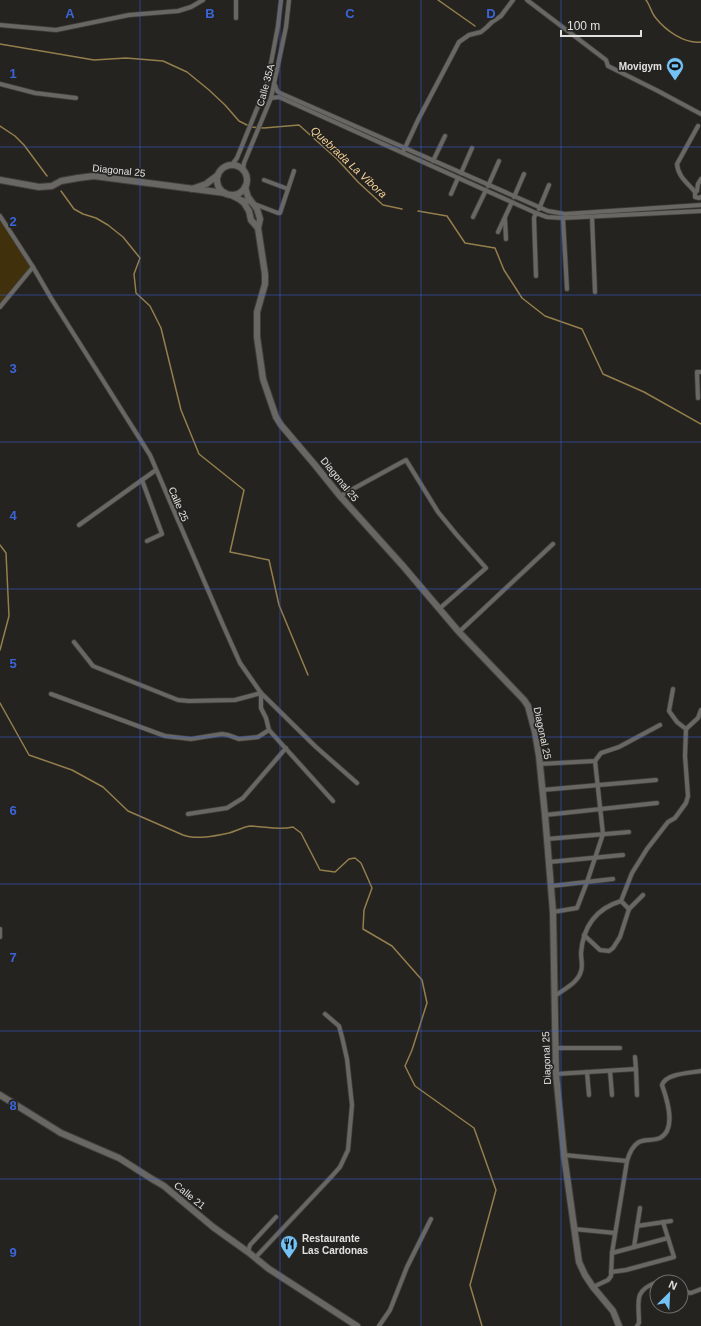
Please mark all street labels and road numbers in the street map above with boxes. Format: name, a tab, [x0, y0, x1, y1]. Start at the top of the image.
street label: Calle 35A	[255, 62, 276, 107]
street label: Diagonal 25	[92, 162, 146, 179]
street label: Diagonal 25	[319, 455, 361, 504]
street label: Calle 25	[166, 485, 191, 524]
street label: Diagonal 25	[532, 706, 554, 761]
street label: Diagonal 25	[540, 1031, 553, 1085]
street label: Calle 21	[172, 1180, 208, 1211]

